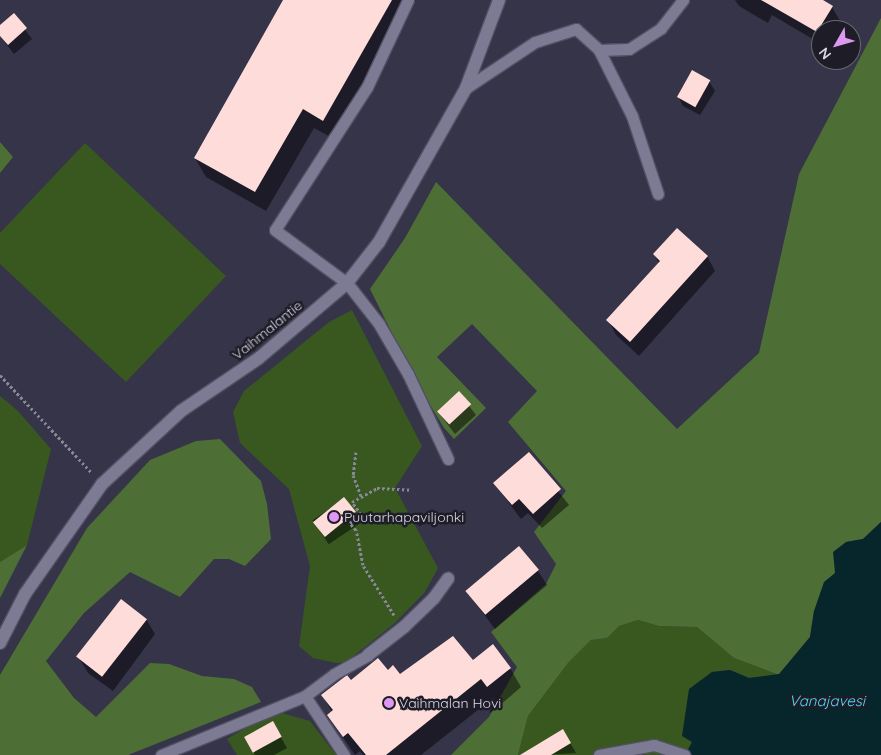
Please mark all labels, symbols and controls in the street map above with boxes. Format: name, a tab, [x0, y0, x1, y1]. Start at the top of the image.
north arrow	[811, 20, 861, 70]
text: N	[815, 44, 835, 63]
street label: Vaihmalantie	[229, 297, 305, 363]
place label: Puutarhapaviljonki	[344, 509, 464, 525]
marker: Puutarhapaviljonki	[328, 511, 340, 523]
water label: Vanajavesi	[789, 692, 865, 710]
place label: Vaihmalan Hovi	[399, 695, 501, 711]
marker: Vaihmalan Hovi	[383, 697, 395, 709]

